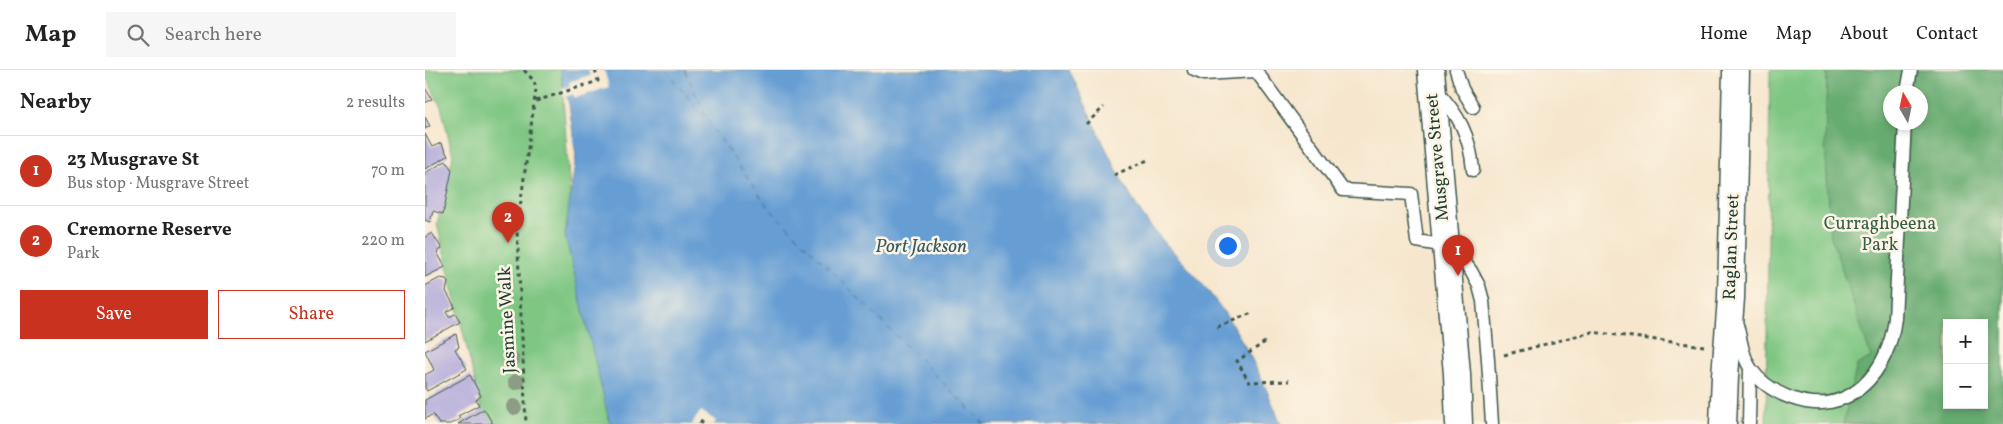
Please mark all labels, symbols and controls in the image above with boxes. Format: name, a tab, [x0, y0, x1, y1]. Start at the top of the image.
search box	[106, 12, 456, 57]
text: Map	[25, 18, 76, 52]
icon: search	[124, 21, 152, 49]
text: Search here	[164, 22, 262, 48]
text: Home	[1700, 22, 1748, 47]
text: Map	[1776, 22, 1812, 47]
text: About	[1840, 22, 1888, 47]
text: Contact	[1916, 22, 1978, 47]
north arrow	[1883, 85, 1928, 130]
text: Nearby	[20, 88, 91, 117]
text: 2 results	[346, 92, 405, 114]
street label: Musgrave Street	[1420, 92, 1456, 222]
text: 23 Musgrave St	[67, 147, 199, 173]
text: 1	[33, 160, 39, 182]
text: 70 m	[371, 160, 405, 182]
text: Bus stop · Musgrave Street	[67, 173, 249, 195]
street label: Raglan Street	[1718, 193, 1746, 301]
pin: 2	[492, 202, 524, 243]
park label: Curraghbeena Park	[1824, 212, 1936, 258]
text: Cremorne Reserve	[67, 217, 232, 243]
text: 2	[32, 230, 40, 252]
text: 220 m	[361, 230, 405, 252]
your location	[1215, 233, 1241, 259]
water label: Port Jackson	[875, 234, 967, 260]
pin: 1	[1442, 235, 1474, 276]
text: Park	[67, 243, 100, 265]
street label: Jasmine Walk	[493, 266, 523, 374]
button: Save	[20, 290, 208, 339]
button: Share	[218, 290, 405, 339]
map controls	[1943, 319, 1988, 409]
button: +	[1943, 319, 1988, 364]
button: −	[1943, 364, 1988, 409]

